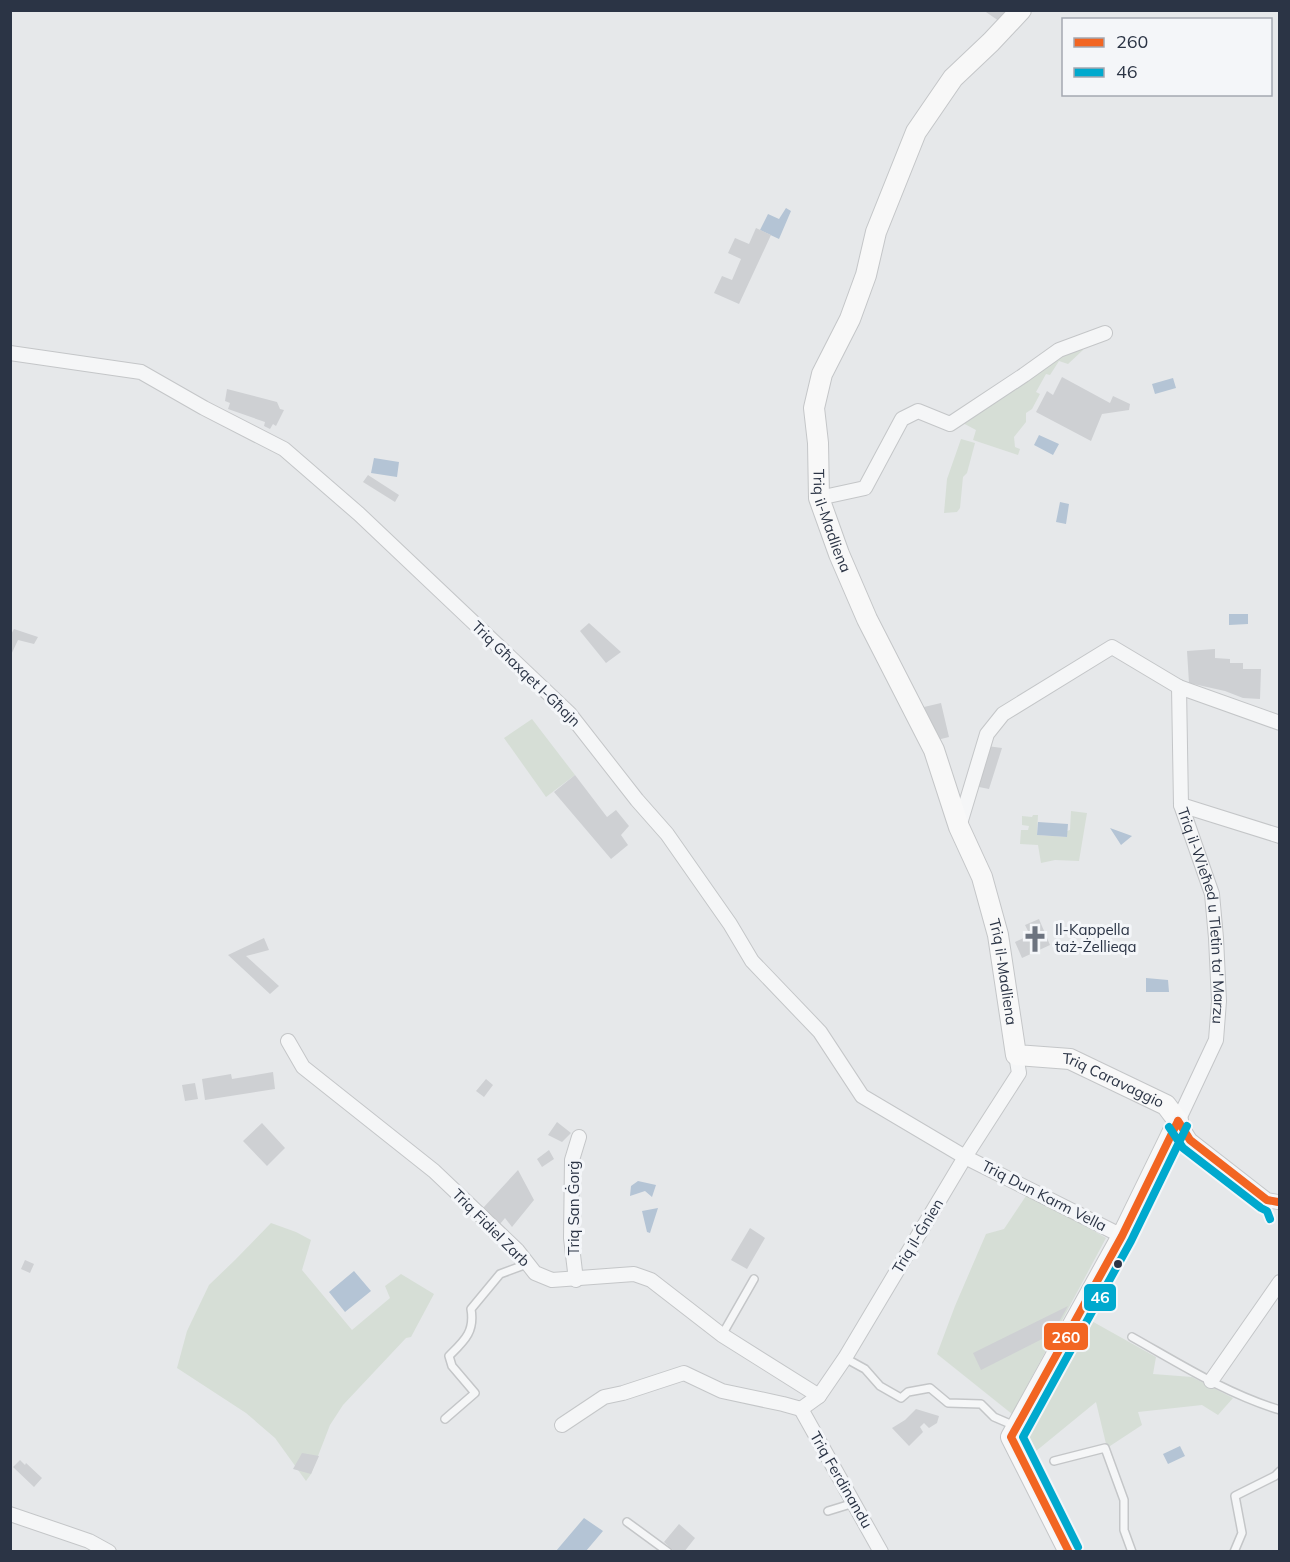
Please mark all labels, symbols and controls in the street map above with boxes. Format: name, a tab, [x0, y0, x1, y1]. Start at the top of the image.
legend	[1062, 18, 1272, 96]
text: 260	[1116, 30, 1148, 53]
text: 46	[1116, 60, 1138, 83]
street label: Triq il-Madliena	[809, 469, 856, 575]
street label: Triq Għaxqet l-Għajn	[468, 617, 585, 730]
street label: Triq il-Wieħed u Tletin ta' Marzu	[1174, 805, 1229, 1025]
street label: Triq il-Madliena	[985, 916, 1021, 1026]
place label: Il-Kappella taż-Żellieqa	[1055, 920, 1137, 956]
church icon: Il-Kappella taż-Żellieqa	[1020, 924, 1050, 954]
street label: Triq Caravaggio	[1062, 1048, 1167, 1112]
street label: Triq Dun Karm Vella	[979, 1156, 1110, 1235]
street label: Triq San Ġorġ	[564, 1161, 583, 1255]
street label: Triq Fidiel Zarb	[448, 1185, 534, 1271]
street label: Triq il-Ġnien	[888, 1195, 947, 1277]
unlabelled marker	[1112, 1258, 1124, 1270]
line badge: 46	[1083, 1283, 1117, 1312]
text: 46	[1090, 1287, 1110, 1307]
line badge: 260	[1043, 1322, 1089, 1351]
text: 260	[1052, 1327, 1080, 1347]
street label: Triq Ferdinandu	[806, 1428, 877, 1531]

